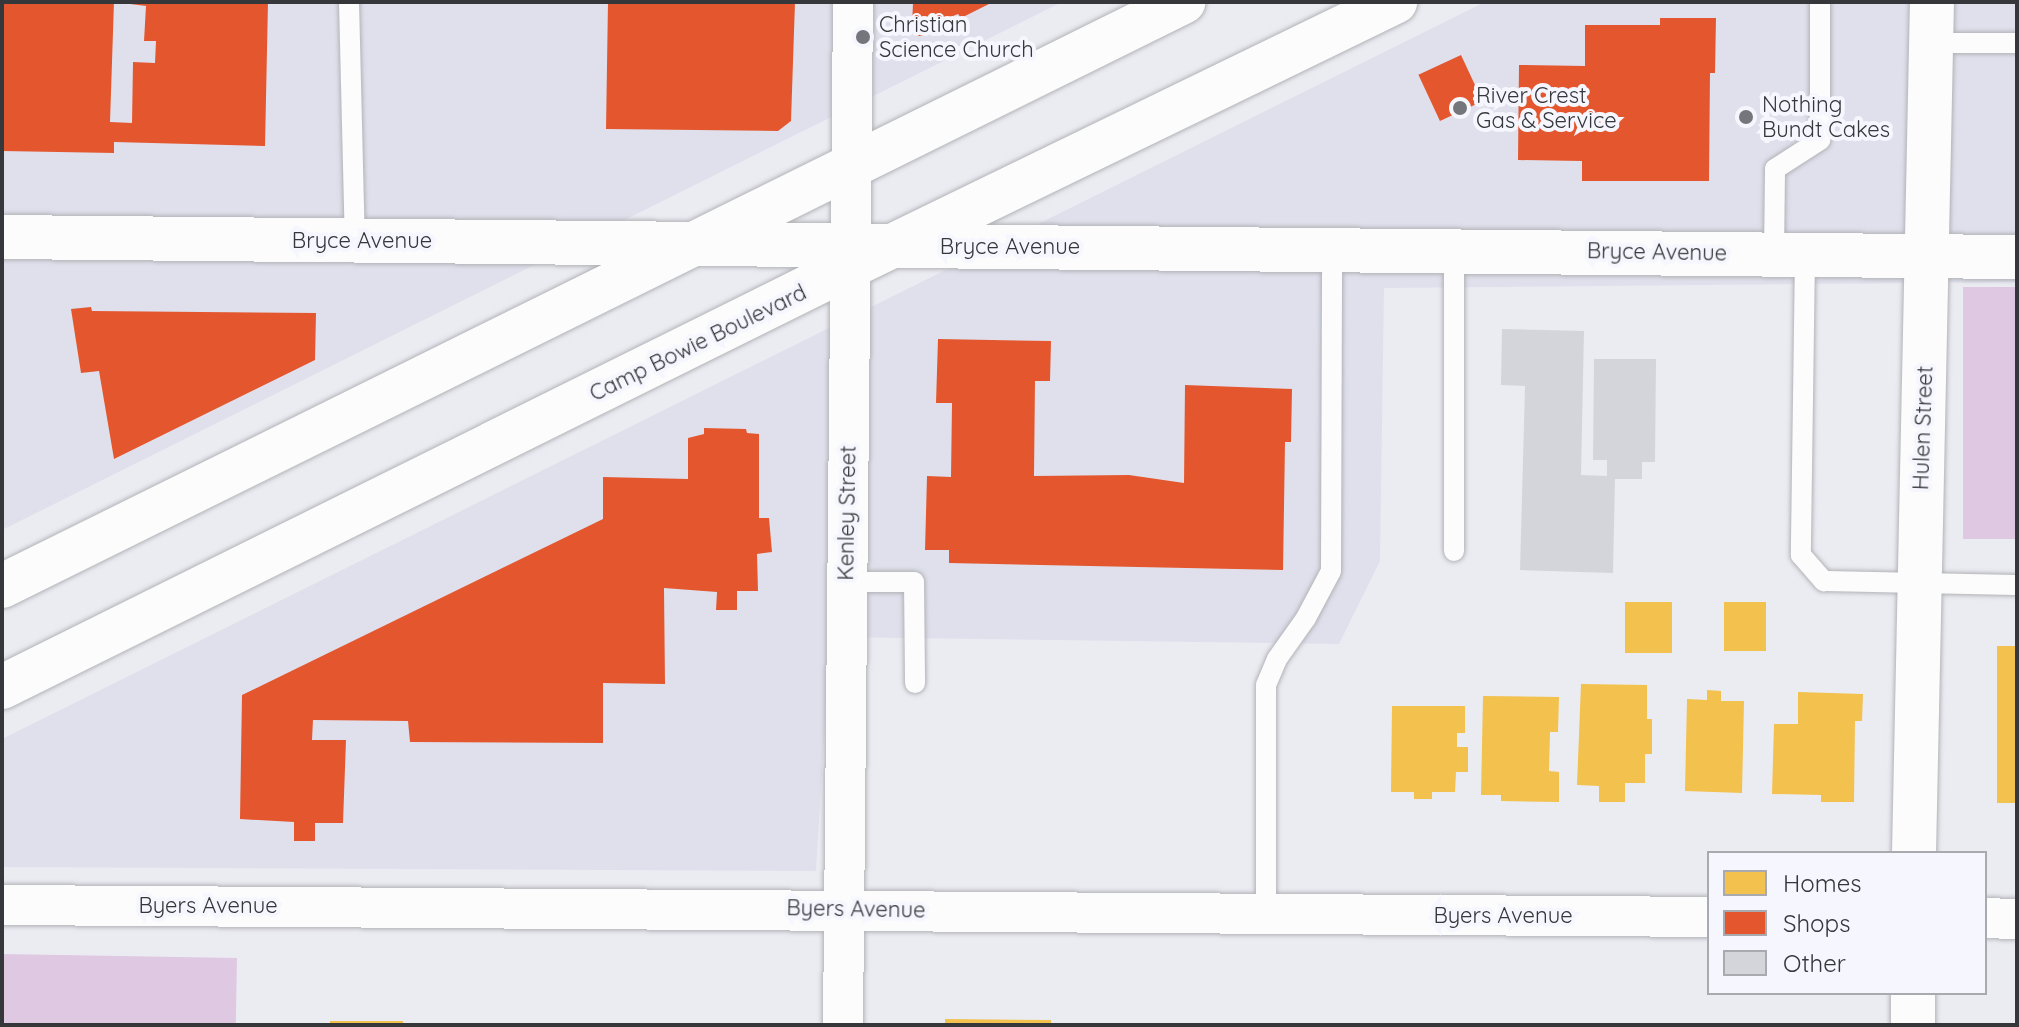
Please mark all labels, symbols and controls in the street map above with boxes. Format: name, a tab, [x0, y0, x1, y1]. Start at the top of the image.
place label: Christian Science Church	[879, 11, 1034, 62]
marker: Christian Science Church	[854, 28, 872, 46]
place label: River Crest Gas & Service	[1476, 82, 1617, 134]
place label: Nothing Bundt Cakes	[1762, 91, 1890, 142]
marker: River Crest Gas & Service	[1451, 99, 1469, 117]
marker: Nothing Bundt Cakes	[1737, 108, 1755, 126]
street label: Bryce Avenue	[292, 228, 432, 254]
street label: Bryce Avenue	[940, 234, 1080, 260]
street label: Bryce Avenue	[1587, 238, 1727, 266]
street label: Camp Bowie Boulevard	[585, 279, 811, 407]
street label: Hulen Street	[1908, 365, 1938, 491]
street label: Kenley Street	[833, 445, 861, 581]
legend	[1707, 851, 1987, 995]
text: Homes	[1783, 868, 1861, 898]
street label: Byers Avenue	[138, 893, 278, 919]
street label: Byers Avenue	[786, 895, 926, 923]
street label: Byers Avenue	[1433, 903, 1573, 929]
text: Shops	[1783, 908, 1850, 938]
text: Other	[1783, 948, 1846, 978]

